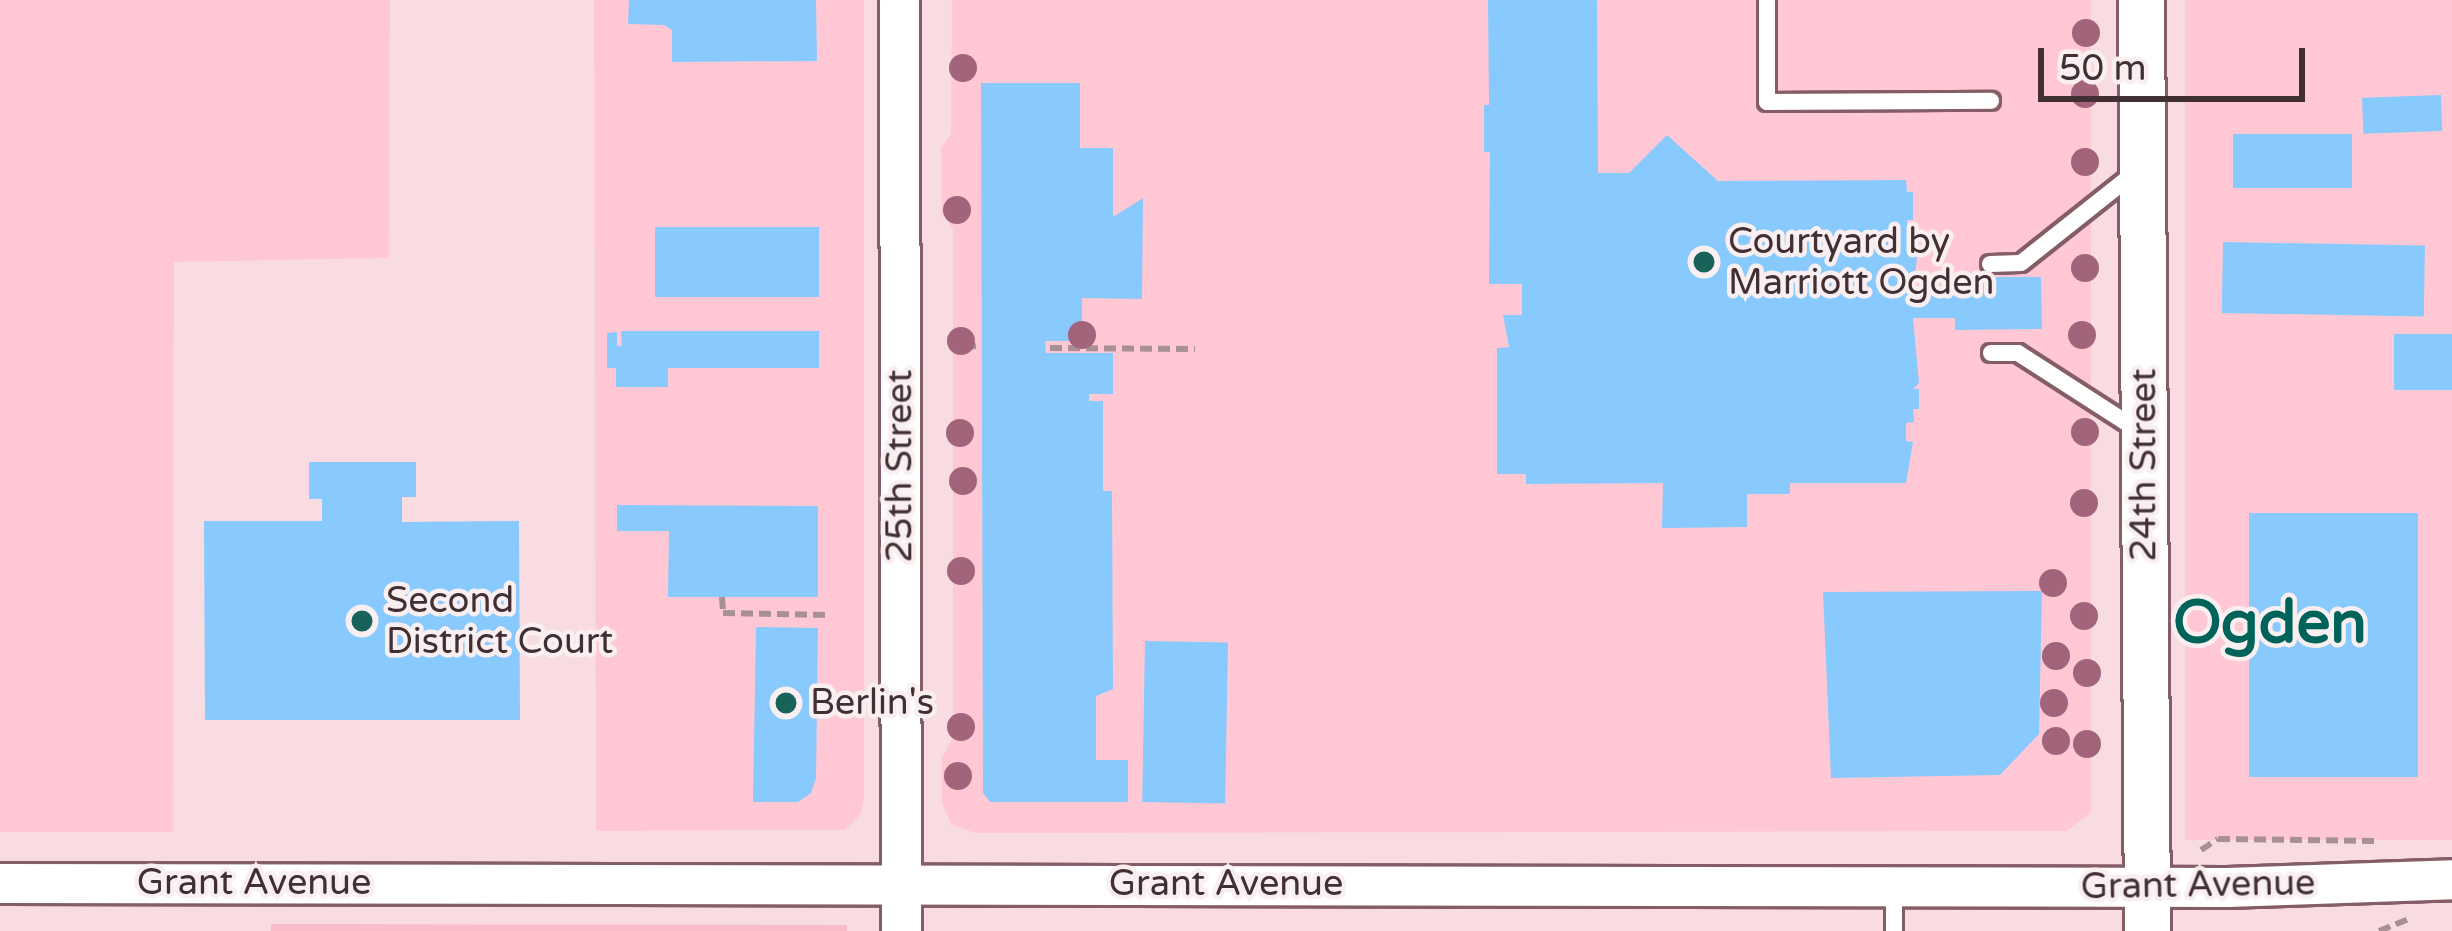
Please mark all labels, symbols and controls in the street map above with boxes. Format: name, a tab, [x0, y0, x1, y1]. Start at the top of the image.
scale bar	[2044, 24, 2311, 98]
text: 50 m	[2059, 47, 2147, 90]
place label: Courtyard by Marriott Ogden	[1728, 219, 1994, 304]
marker: Courtyard by Marriott Ogden	[1691, 249, 1717, 275]
street label: 24th Street	[2122, 368, 2166, 562]
street label: 25th Street	[878, 369, 922, 563]
place label: Second District Court	[386, 578, 613, 663]
district label: Ogden	[2173, 587, 2367, 659]
marker: Second District Court	[349, 608, 375, 634]
place label: Berlin's	[810, 681, 934, 725]
marker: Berlin's	[773, 690, 799, 716]
street label: Grant Avenue	[137, 861, 371, 905]
street label: Grant Avenue	[2080, 861, 2316, 909]
street label: Grant Avenue	[1109, 862, 1343, 906]

